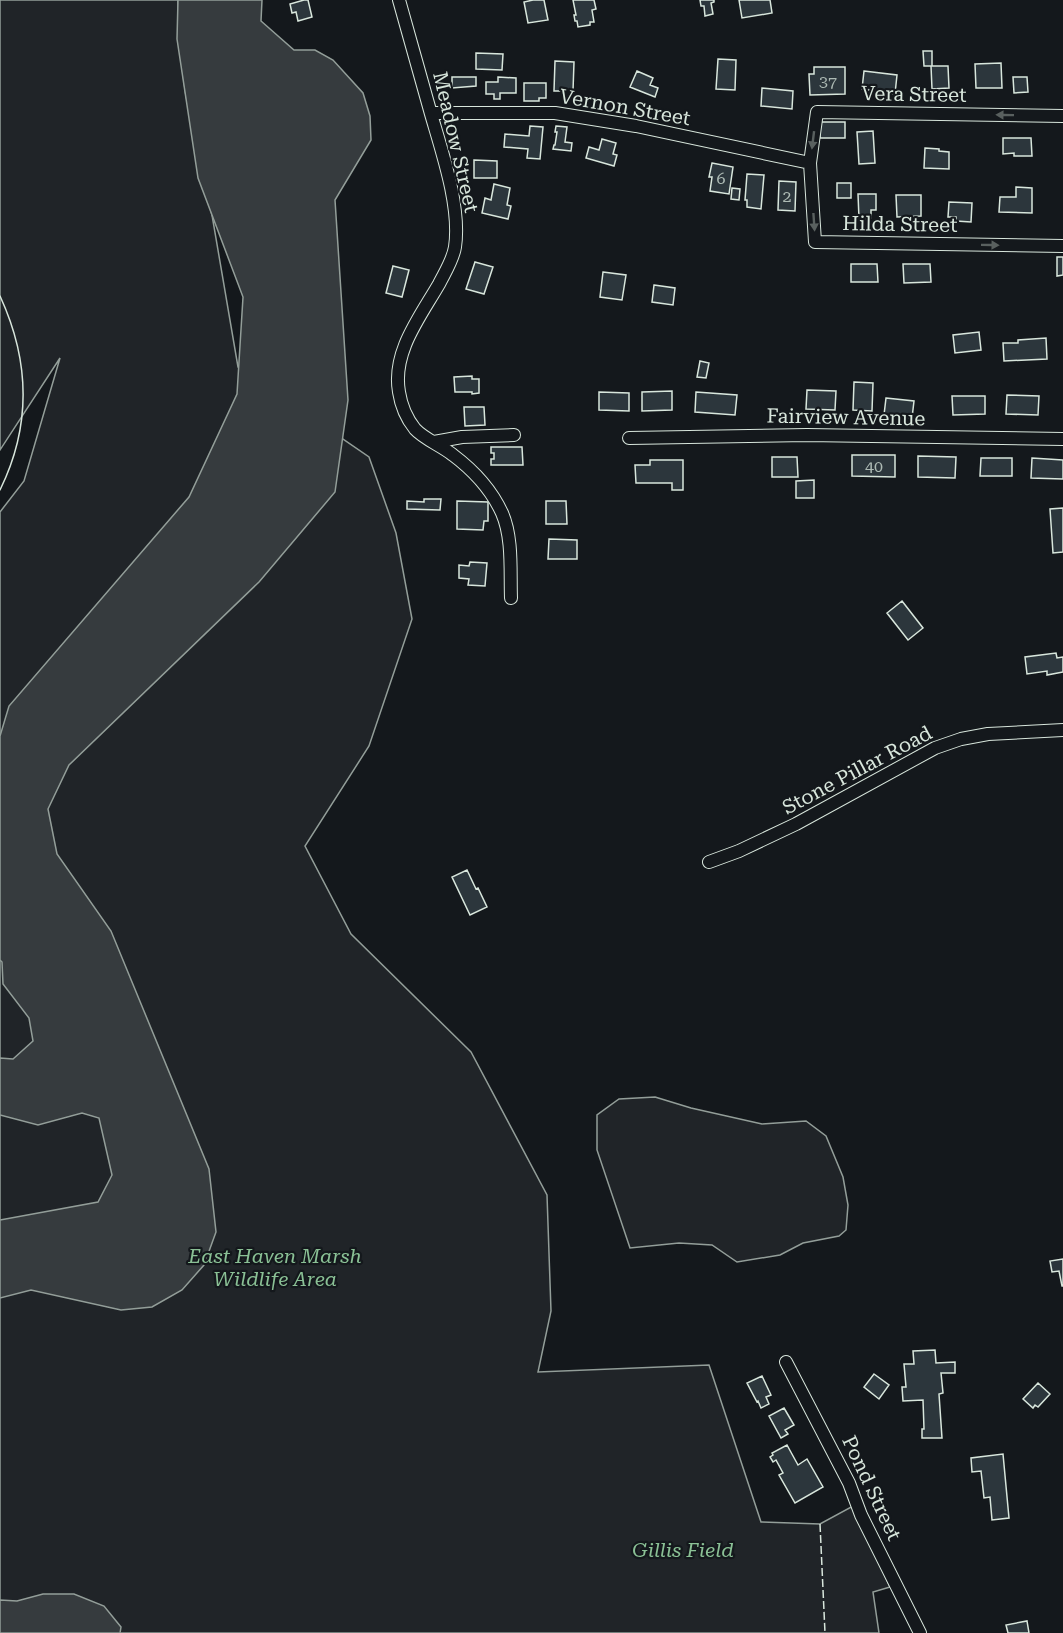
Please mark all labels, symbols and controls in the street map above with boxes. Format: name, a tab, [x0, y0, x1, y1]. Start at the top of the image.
street label: Meadow Street	[428, 69, 484, 215]
house number: 37	[819, 72, 837, 91]
street label: Vera Street	[861, 81, 967, 107]
street label: Vernon Street	[558, 84, 693, 130]
one-way arrow	[995, 111, 1014, 120]
one-way arrow	[808, 130, 818, 149]
house number: 6	[717, 169, 726, 188]
house number: 2	[783, 187, 792, 206]
street label: Hilda Street	[842, 211, 958, 237]
one-way arrow	[809, 212, 819, 231]
one-way arrow	[980, 240, 999, 250]
street label: Fairview Avenue	[766, 404, 926, 430]
house number: 40	[865, 457, 883, 476]
street label: Stone Pillar Road	[778, 720, 936, 820]
park label: East Haven Marsh Wildlife Area	[187, 1244, 362, 1291]
street label: Pond Street	[837, 1432, 907, 1545]
park label: Gillis Field	[632, 1538, 734, 1562]

